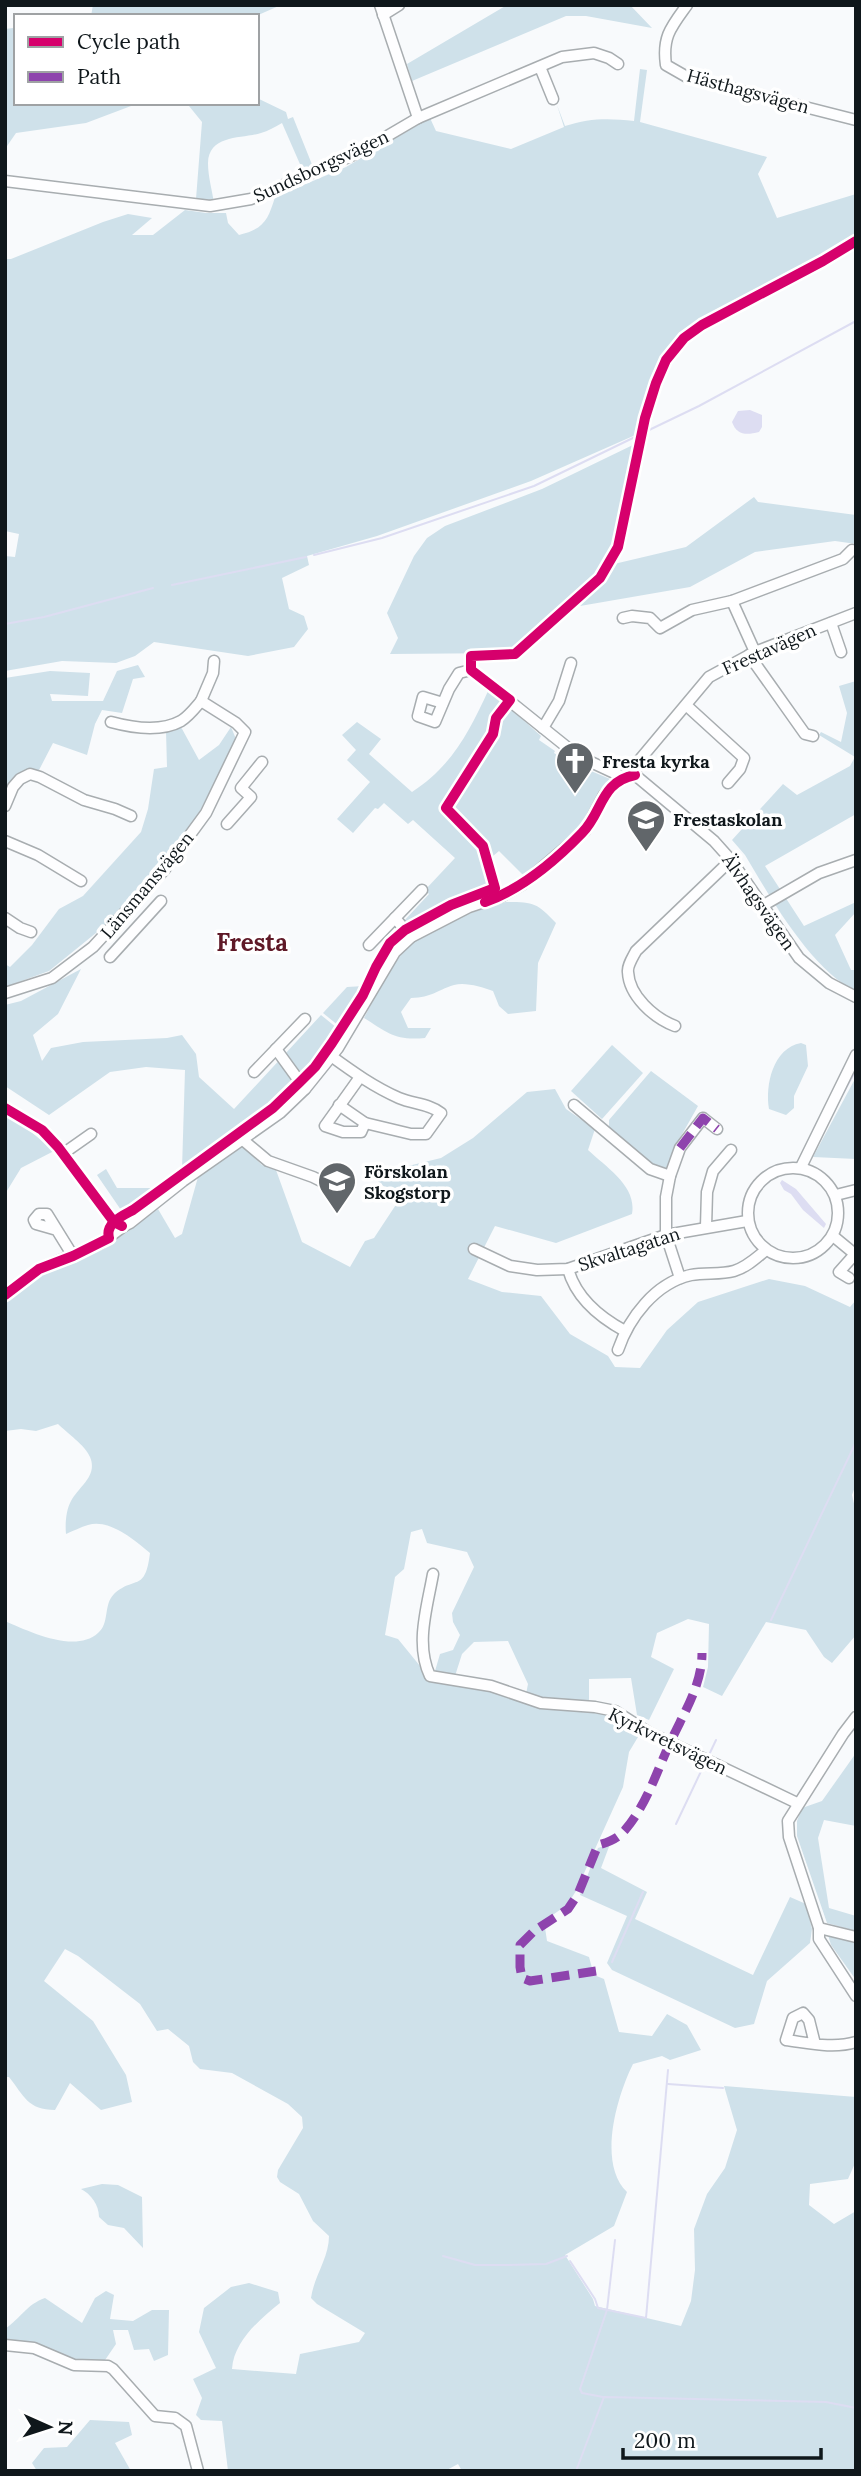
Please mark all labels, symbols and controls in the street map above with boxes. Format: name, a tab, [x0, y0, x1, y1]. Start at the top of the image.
legend	[14, 14, 259, 105]
text: Cycle path	[77, 28, 180, 55]
text: Path	[77, 63, 121, 90]
street label: Hästhagsvägen	[684, 64, 812, 118]
street label: Sundsborgsvägen	[250, 125, 392, 207]
street label: Frestavägen	[719, 618, 820, 680]
church icon: Fresta kyrka	[554, 740, 596, 795]
place label: Fresta kyrka	[602, 750, 710, 773]
school or university icon: Frestaskolan	[625, 798, 667, 853]
place label: Frestaskolan	[673, 808, 783, 831]
street label: Länsmansvägen	[96, 827, 199, 943]
street label: Älvhagsvägen	[717, 849, 801, 955]
district label: Fresta	[216, 927, 288, 958]
school or university icon: Förskolan Skogstorp	[316, 1160, 358, 1215]
place label: Förskolan Skogstorp	[364, 1160, 451, 1204]
street label: Skvaltagatan	[575, 1222, 683, 1276]
street label: Kyrkvretsvägen	[605, 1702, 731, 1780]
north arrow	[14, 2392, 84, 2462]
scale bar	[623, 2416, 821, 2460]
text: N	[54, 2420, 78, 2436]
text: 200 m	[634, 2427, 696, 2454]

